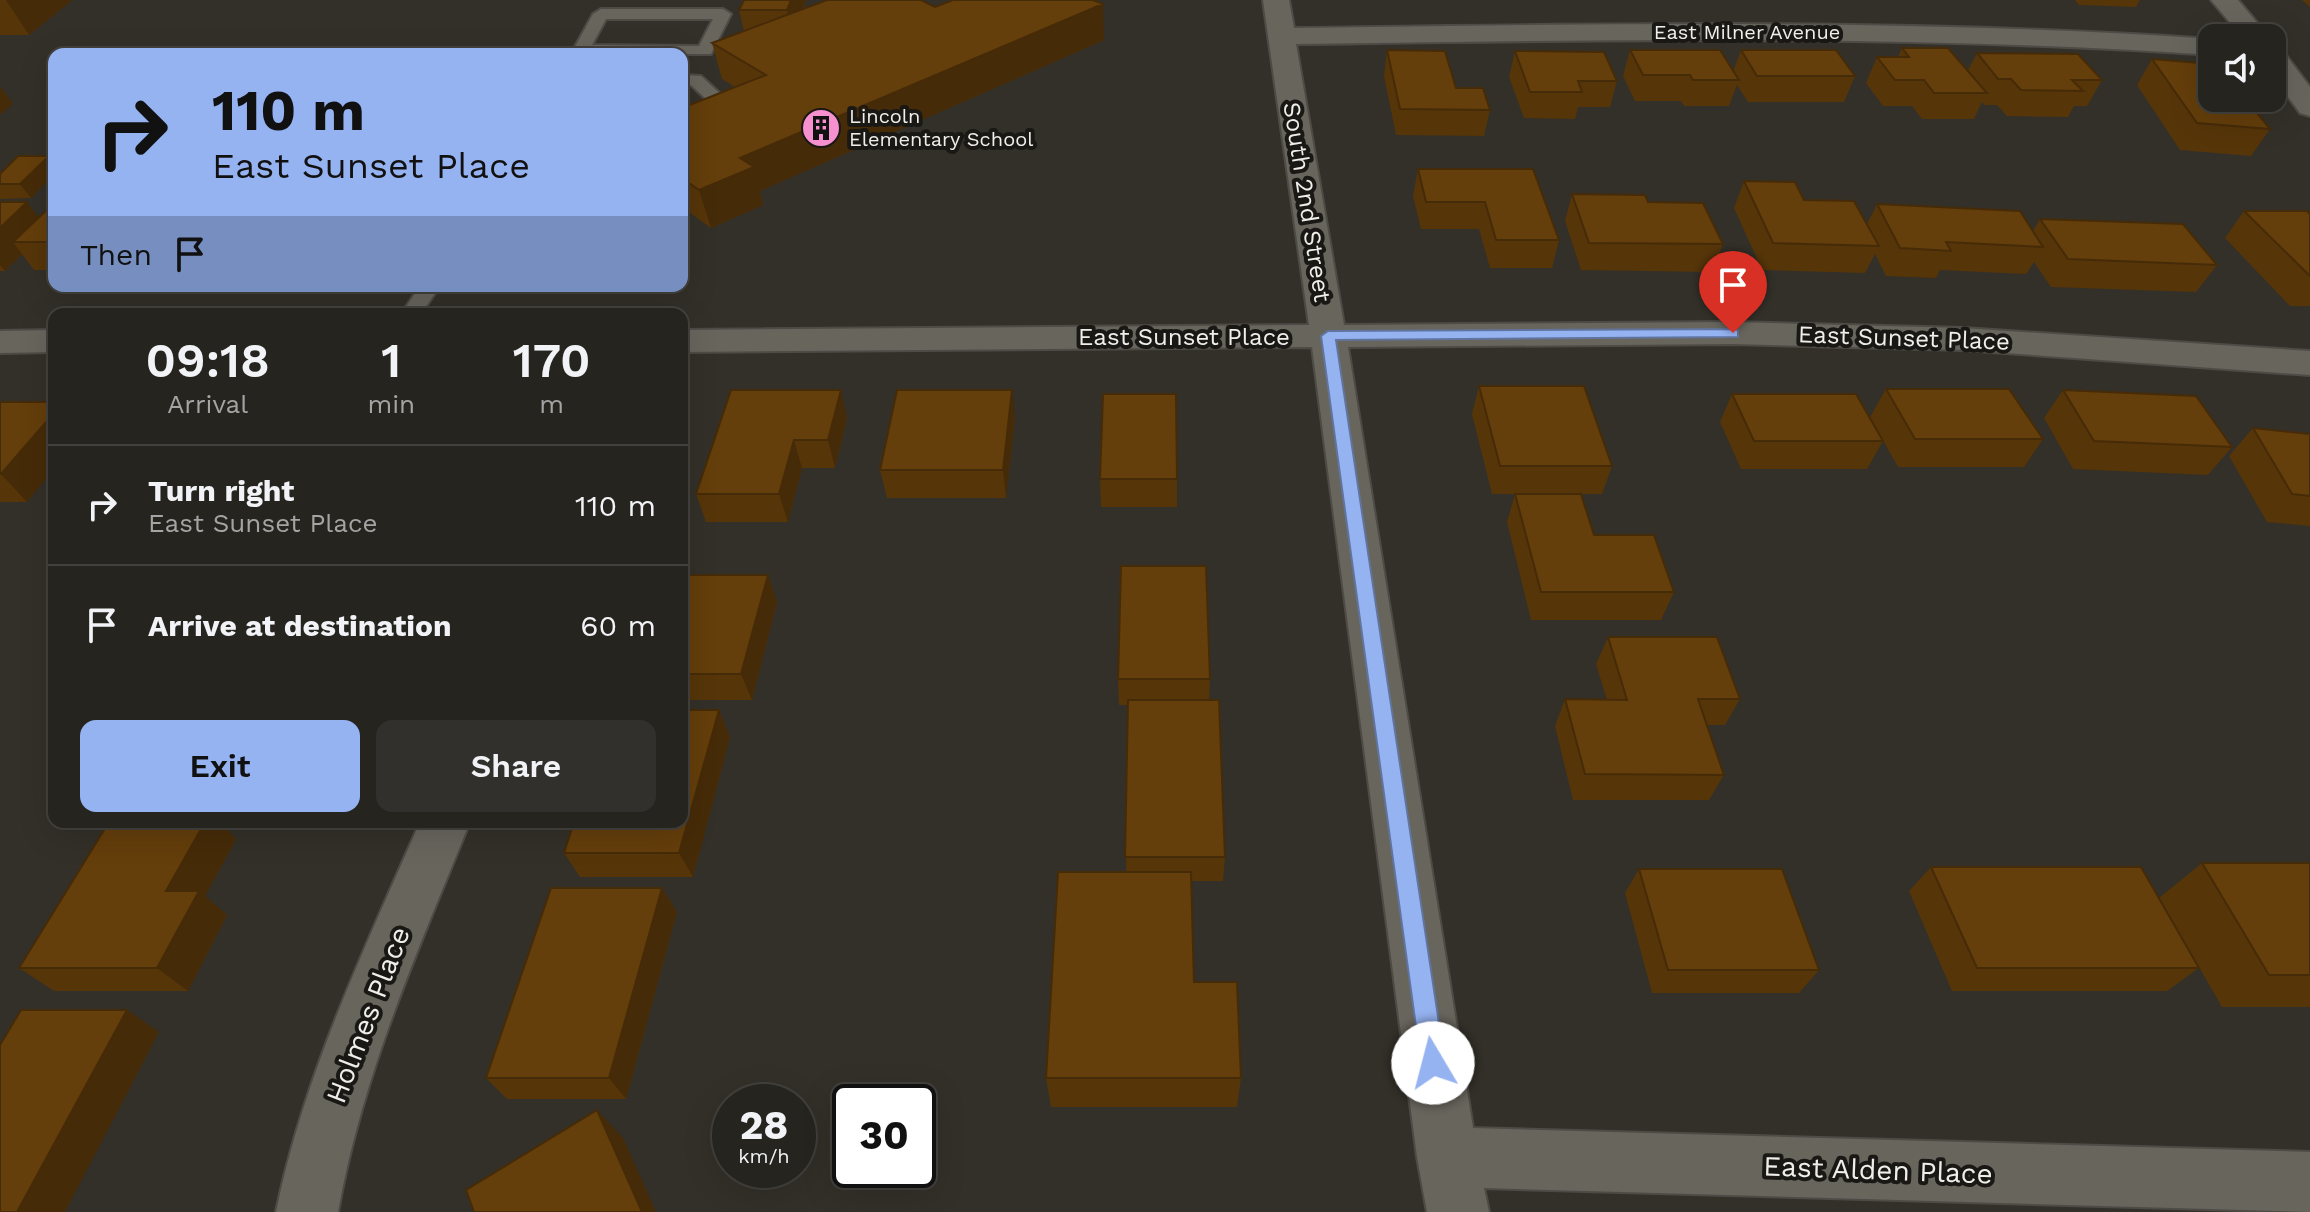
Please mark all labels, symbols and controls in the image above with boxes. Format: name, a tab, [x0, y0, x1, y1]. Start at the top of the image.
street label: East Milner Avenue	[1654, 20, 1840, 44]
map controls	[2198, 24, 2286, 112]
button: sound	[2198, 24, 2286, 112]
text: 110 m	[212, 78, 365, 144]
icon: right	[80, 80, 184, 184]
street label: South 2nd Street	[1277, 100, 1337, 304]
place label: Lincoln Elementary School	[849, 104, 1033, 151]
building icon: Lincoln Elementary School	[800, 107, 842, 149]
text: East Sunset Place	[212, 145, 530, 187]
icon: arrive	[168, 232, 212, 276]
text: Then	[80, 237, 152, 272]
pin	[1699, 251, 1767, 333]
icon: arrive	[1711, 263, 1755, 307]
street label: East Sunset Place	[1798, 320, 2010, 356]
street label: East Sunset Place	[1078, 323, 1290, 351]
text: 09:18	[146, 332, 270, 389]
text: 1	[381, 332, 401, 389]
text: 170	[513, 332, 590, 389]
text: Arrival	[167, 389, 248, 419]
text: min	[367, 389, 415, 419]
text: m	[539, 389, 564, 419]
text: Turn right	[148, 473, 294, 508]
icon: right	[80, 483, 124, 527]
text: 110 m	[575, 488, 656, 523]
text: East Sunset Place	[148, 508, 378, 538]
icon: arrive	[80, 603, 124, 647]
text: Arrive at destination	[148, 608, 452, 643]
text: 60 m	[580, 608, 656, 643]
button: Exit	[80, 720, 360, 812]
button: Share	[376, 720, 656, 812]
street label: Holmes Place	[319, 922, 417, 1108]
position arrow	[1391, 1021, 1475, 1105]
speed limit sign: 30	[832, 1084, 936, 1188]
text: 28	[740, 1102, 788, 1149]
text: km/h	[738, 1144, 790, 1168]
street label: East Alden Place	[1763, 1150, 1993, 1190]

